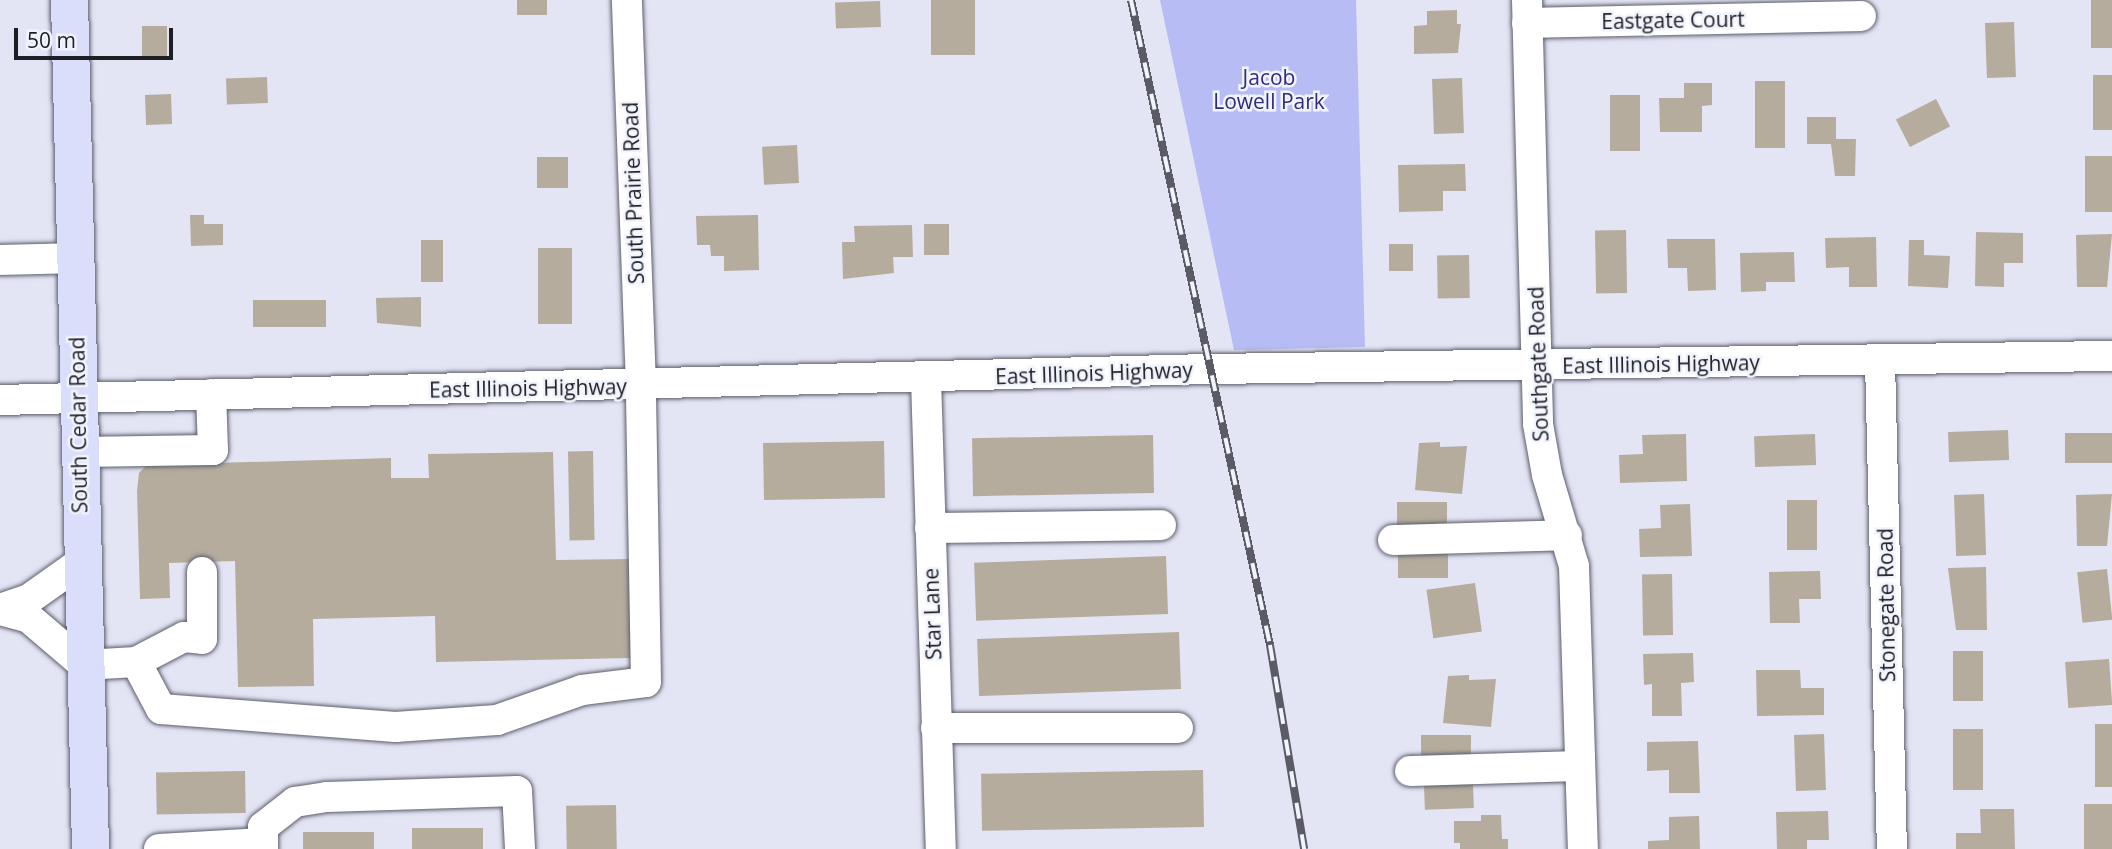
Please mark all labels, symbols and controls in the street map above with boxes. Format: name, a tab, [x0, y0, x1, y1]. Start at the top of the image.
street label: Eastgate Court	[1601, 6, 1745, 34]
scale bar	[18, 14, 177, 58]
text: 50 m	[27, 26, 76, 54]
park label: Jacob Lowell Park	[1213, 64, 1325, 114]
street label: South Prairie Road	[617, 101, 649, 285]
street label: Southgate Road	[1523, 286, 1553, 442]
street label: South Cedar Road	[64, 337, 92, 513]
street label: East Illinois Highway	[1562, 350, 1760, 378]
street label: East Illinois Highway	[995, 357, 1193, 389]
street label: East Illinois Highway	[429, 374, 627, 402]
street label: Stonegate Road	[1872, 528, 1900, 682]
street label: Star Lane	[918, 568, 946, 660]

